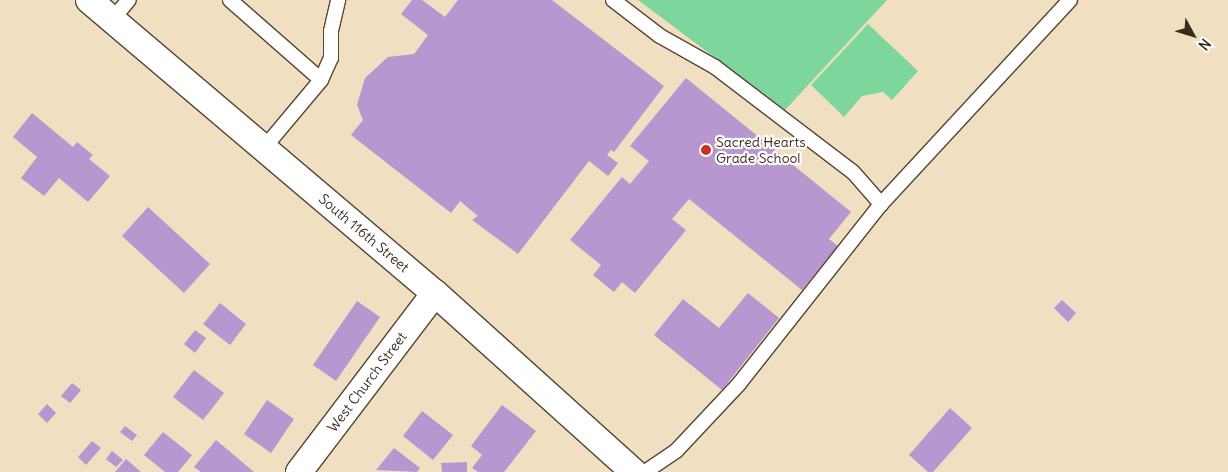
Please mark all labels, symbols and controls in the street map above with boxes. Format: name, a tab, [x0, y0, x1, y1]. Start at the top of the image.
north arrow	[1168, 10, 1218, 60]
text: N	[1195, 35, 1215, 54]
place label: Sacred Hearts Grade School	[716, 134, 806, 166]
marker: Sacred Hearts Grade School	[700, 144, 712, 156]
street label: South 116th Street	[315, 190, 413, 276]
street label: West Church Street	[324, 329, 410, 435]

